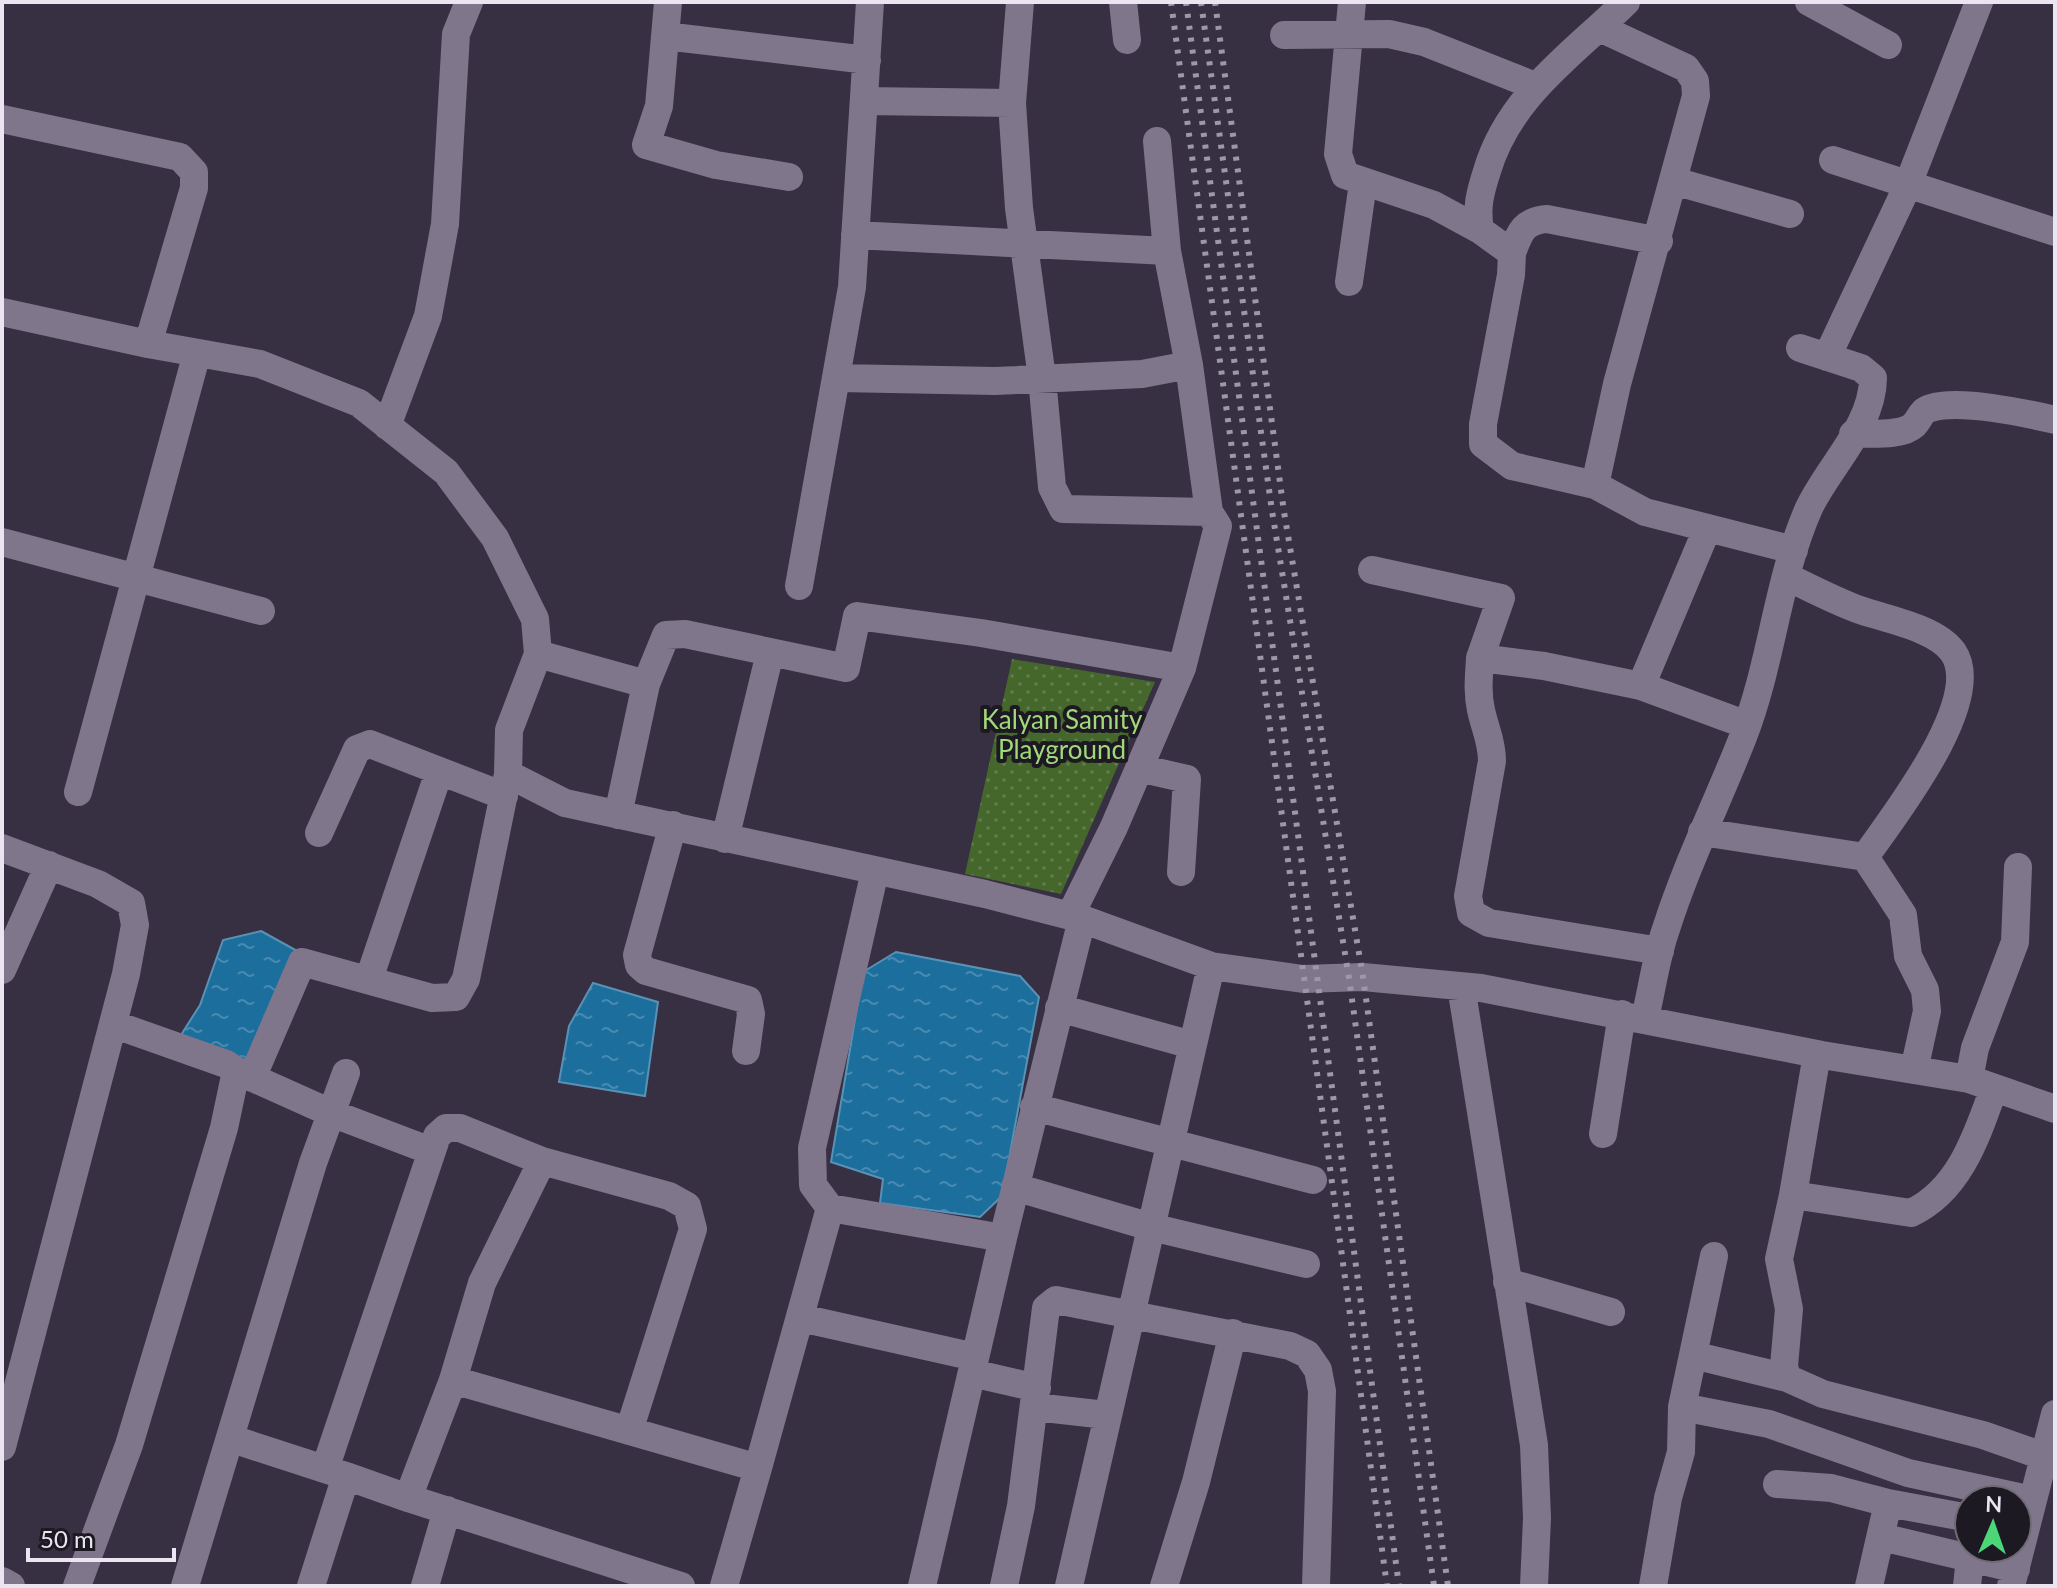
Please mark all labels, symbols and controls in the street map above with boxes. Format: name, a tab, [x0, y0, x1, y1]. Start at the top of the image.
park label: Kalyan Samity Playground	[982, 703, 1143, 765]
north arrow	[1953, 1484, 2033, 1564]
text: N	[1985, 1490, 2003, 1517]
scale bar	[28, 1512, 174, 1562]
text: 50 m	[40, 1524, 94, 1553]

